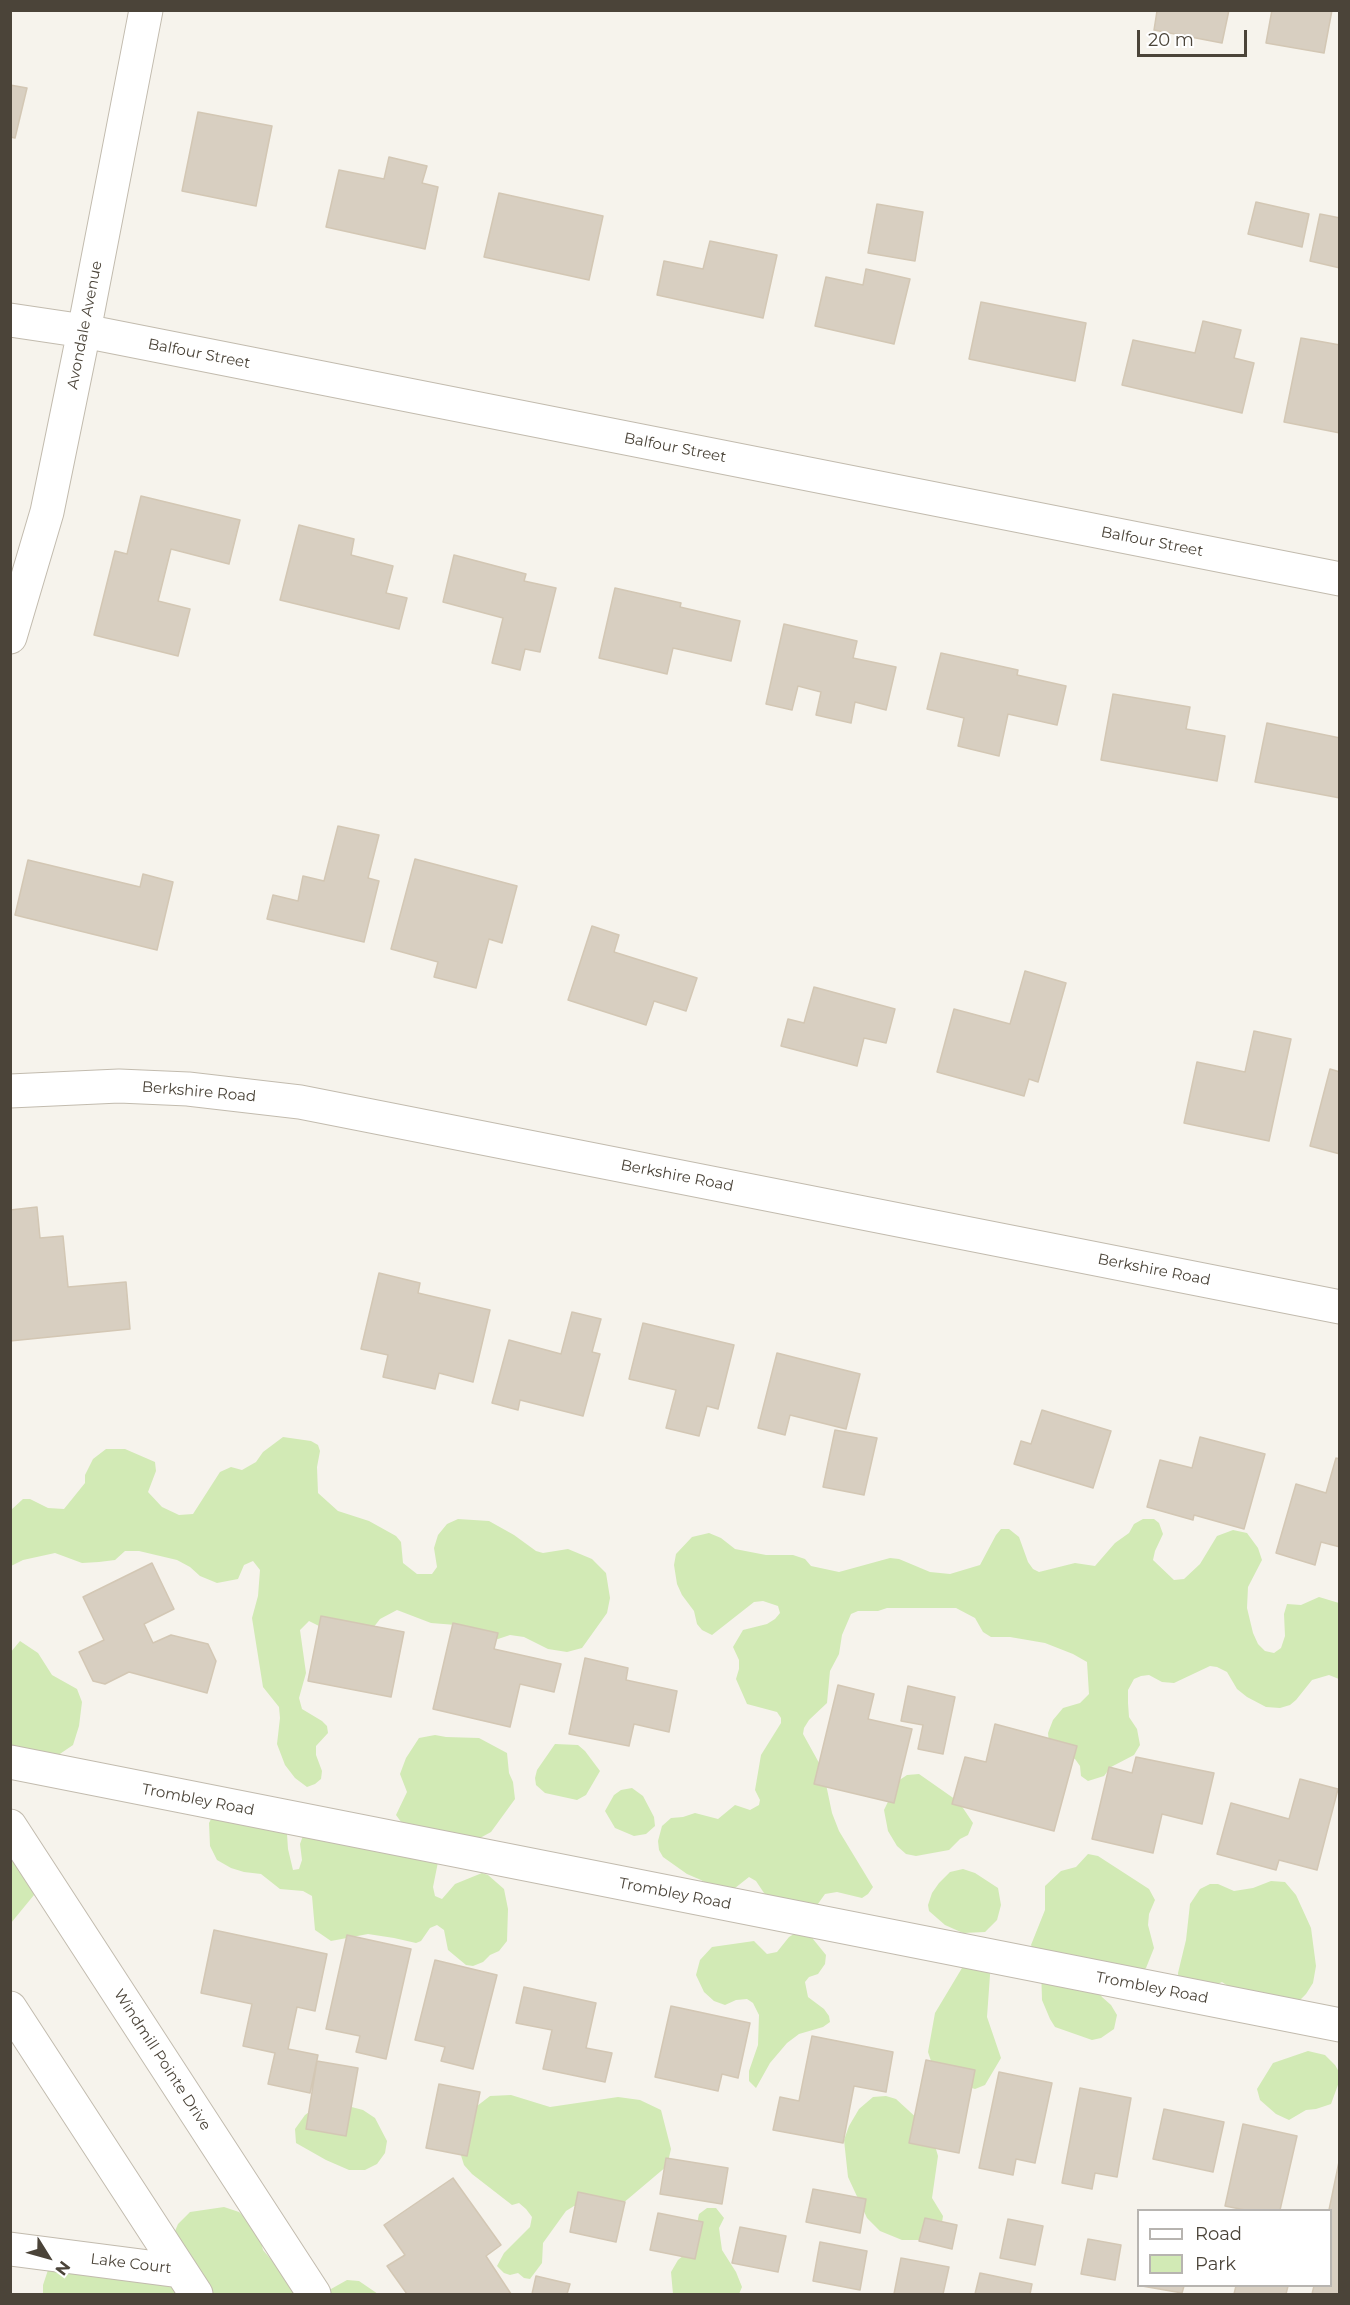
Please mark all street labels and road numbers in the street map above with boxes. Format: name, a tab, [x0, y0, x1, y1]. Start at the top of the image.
street label: Avondale Avenue	[64, 259, 106, 391]
street label: Balfour Street	[146, 335, 252, 373]
street label: Balfour Street	[622, 429, 728, 467]
street label: Balfour Street	[1099, 523, 1205, 561]
street label: Berkshire Road	[141, 1078, 257, 1106]
street label: Berkshire Road	[619, 1156, 735, 1196]
street label: Berkshire Road	[1096, 1250, 1212, 1290]
street label: Trombley Road	[140, 1780, 256, 1820]
street label: Trombley Road	[617, 1874, 733, 1914]
street label: Trombley Road	[1094, 1968, 1210, 2008]
street label: Windmill Pointe Drive	[110, 1986, 214, 2134]
street label: Lake Court	[89, 2250, 173, 2278]

